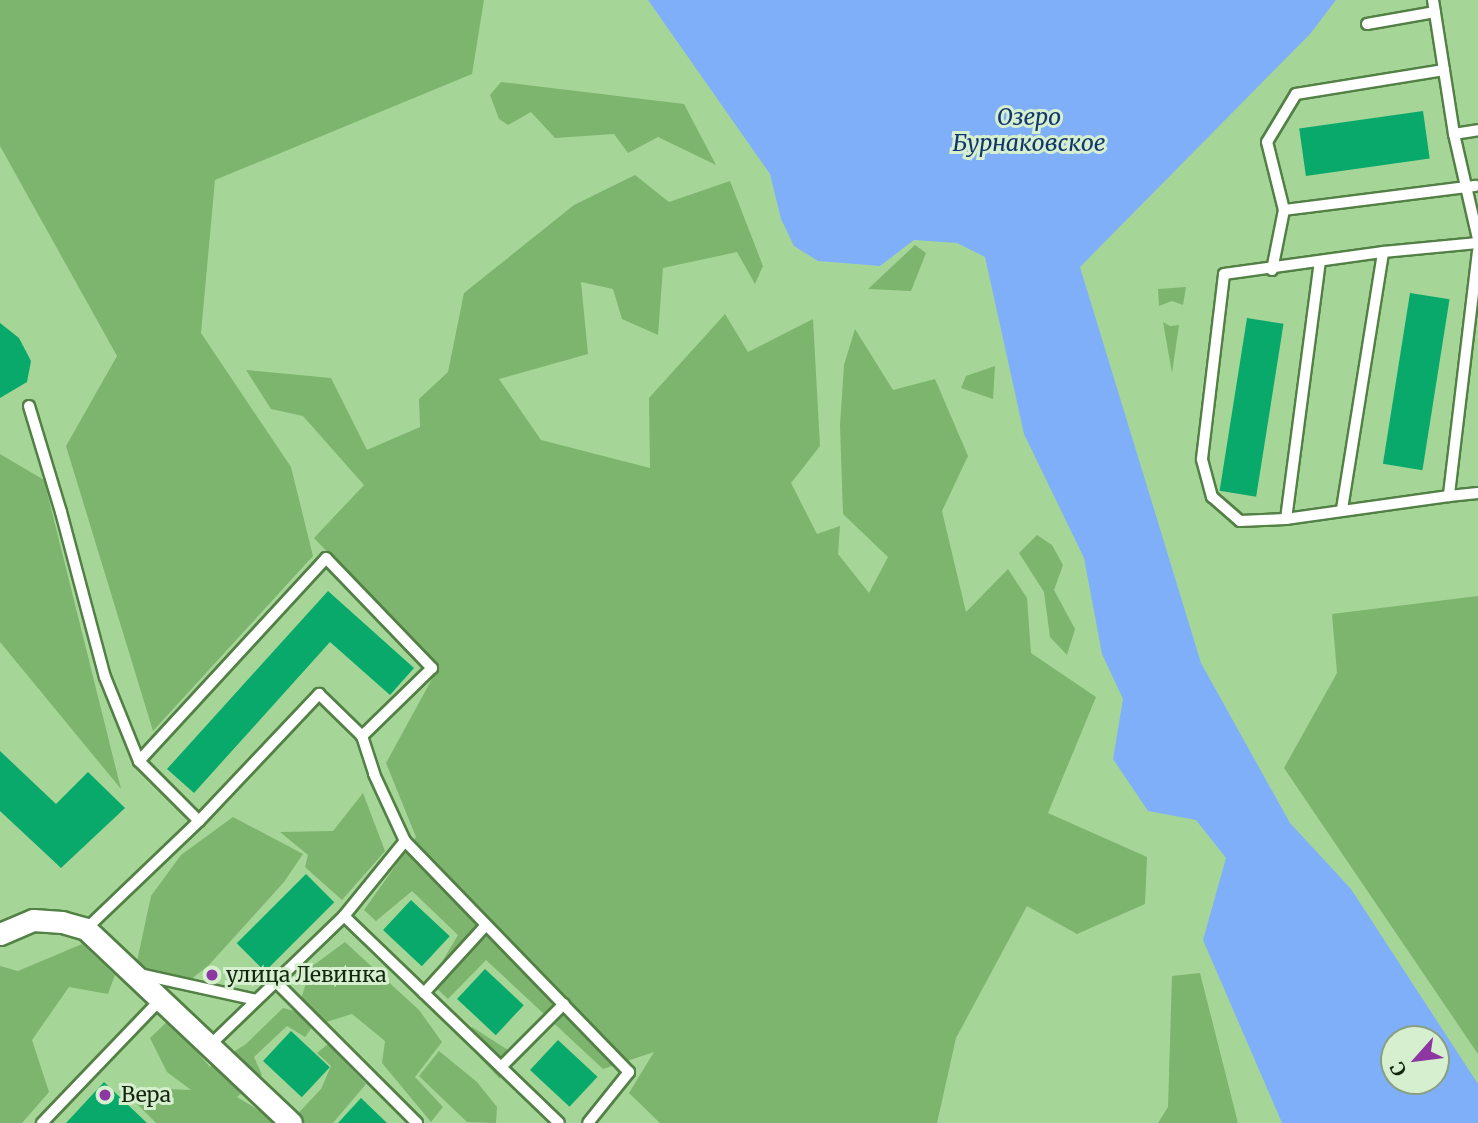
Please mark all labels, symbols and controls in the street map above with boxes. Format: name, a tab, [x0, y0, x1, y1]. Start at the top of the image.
water label: Озеро Бурнаковское	[952, 103, 1106, 157]
place label: улица Левинка	[226, 962, 387, 988]
marker: улица Левинка	[204, 967, 220, 983]
north arrow	[1380, 1025, 1450, 1095]
text: С	[1385, 1058, 1412, 1080]
place label: Вера	[121, 1082, 171, 1108]
marker: Вера	[95, 1085, 115, 1105]

